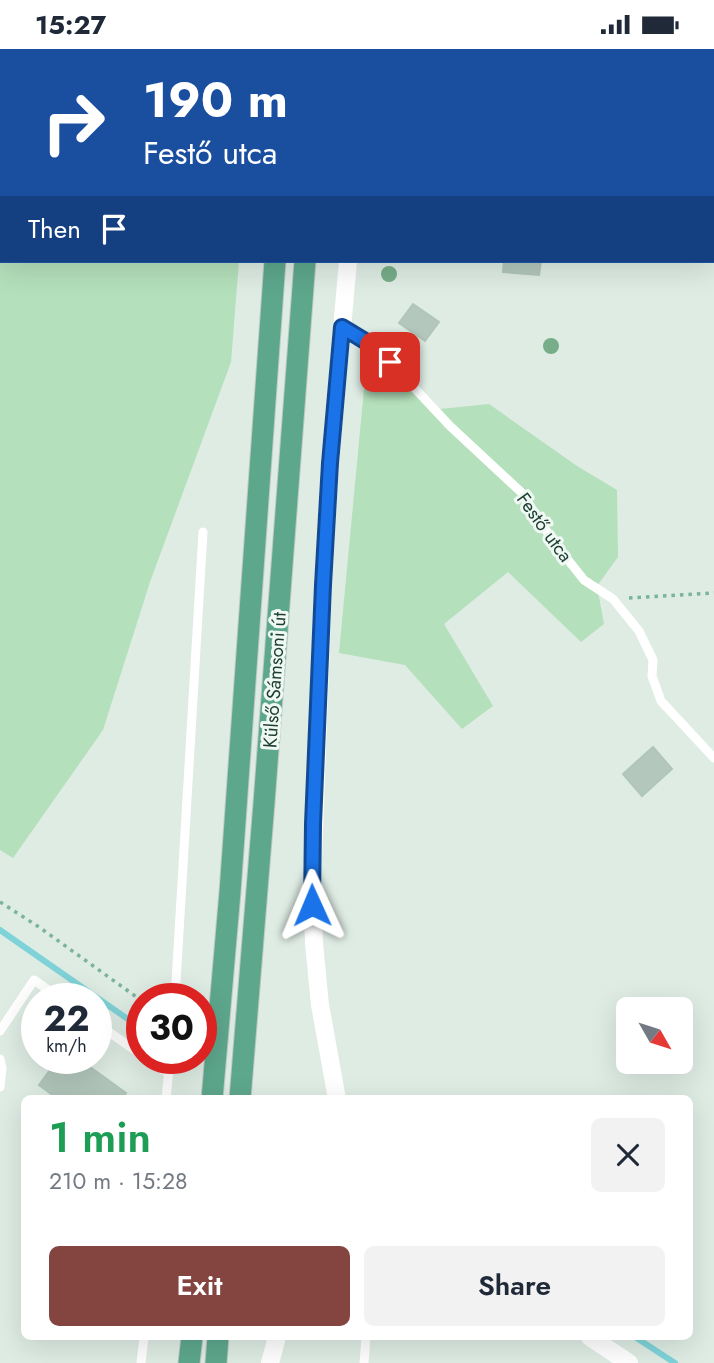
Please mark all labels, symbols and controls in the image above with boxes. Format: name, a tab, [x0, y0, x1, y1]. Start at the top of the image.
text: 15:27	[35, 6, 106, 44]
text: 190 m	[143, 65, 288, 135]
icon: right	[28, 77, 119, 168]
text: Festő utca	[143, 130, 277, 176]
text: Then	[28, 210, 81, 248]
icon: arrive	[95, 210, 133, 248]
pin	[360, 332, 420, 392]
icon: arrive	[371, 343, 409, 381]
street label: Festő utca	[510, 487, 579, 567]
street label: Külső Sámsoni út	[256, 611, 293, 749]
position arrow	[275, 868, 349, 942]
speed limit sign: 30	[126, 983, 217, 1074]
text: 22	[44, 994, 89, 1044]
north arrow	[616, 997, 693, 1075]
map controls	[616, 997, 693, 1074]
text: km/h	[46, 1033, 87, 1059]
text: 1 min	[49, 1107, 151, 1168]
button: close	[591, 1118, 665, 1192]
text: 210 m · 15:28	[49, 1164, 188, 1198]
button: Exit	[49, 1246, 350, 1326]
button: Share	[364, 1246, 665, 1326]

